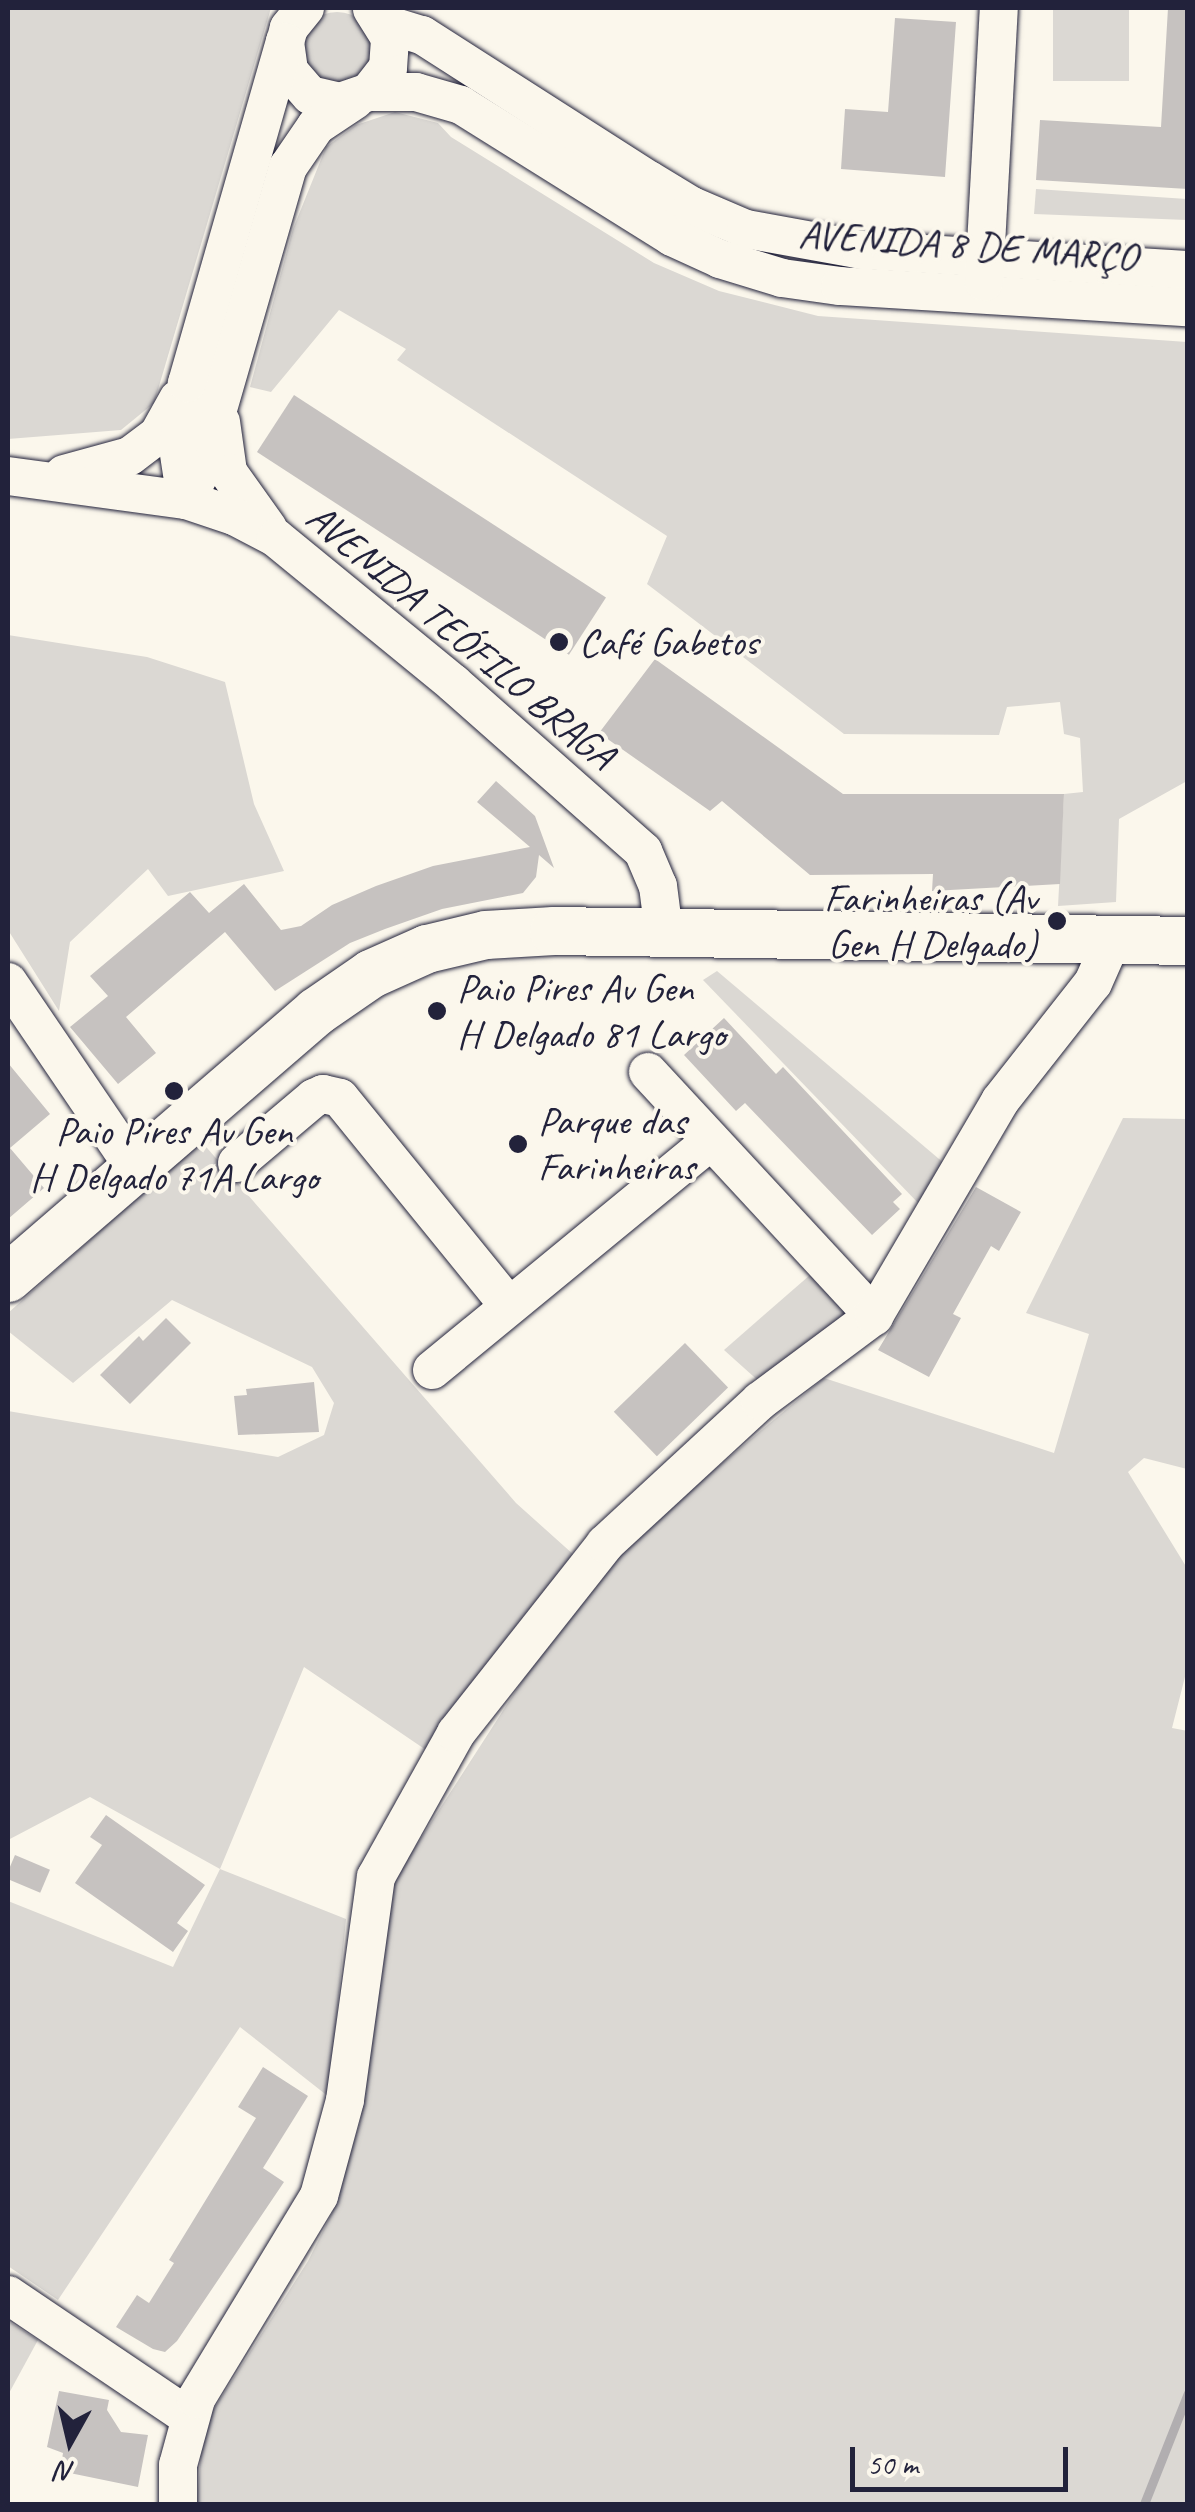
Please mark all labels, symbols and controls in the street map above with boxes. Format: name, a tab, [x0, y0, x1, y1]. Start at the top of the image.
street label: AVENIDA 8 DE MARÇO	[797, 209, 1139, 281]
street label: AVENIDA TEÓFILO BRAGA	[297, 493, 625, 779]
place label: Café Gabetos	[579, 618, 758, 666]
marker: Café Gabetos	[548, 631, 570, 653]
place label: Farinheiras (Av Gen H Delgado)	[824, 874, 1037, 968]
marker: Farinheiras (Av Gen H Delgado)	[1046, 910, 1068, 932]
place label: Paio Pires Av Gen H Delgado 81 Largo	[457, 964, 726, 1058]
marker: Paio Pires Av Gen H Delgado 81 Largo	[426, 1000, 448, 1022]
marker: Paio Pires Av Gen H Delgado 71A Largo	[163, 1080, 185, 1102]
place label: Parque das Farinheiras	[538, 1097, 695, 1191]
place label: Paio Pires Av Gen H Delgado 71A Largo	[30, 1107, 318, 1201]
marker: Parque das Farinheiras	[507, 1133, 529, 1155]
north arrow	[20, 2392, 120, 2492]
scale bar	[855, 2427, 1072, 2489]
text: 50 m	[867, 2445, 918, 2483]
text: N	[55, 2454, 77, 2491]

